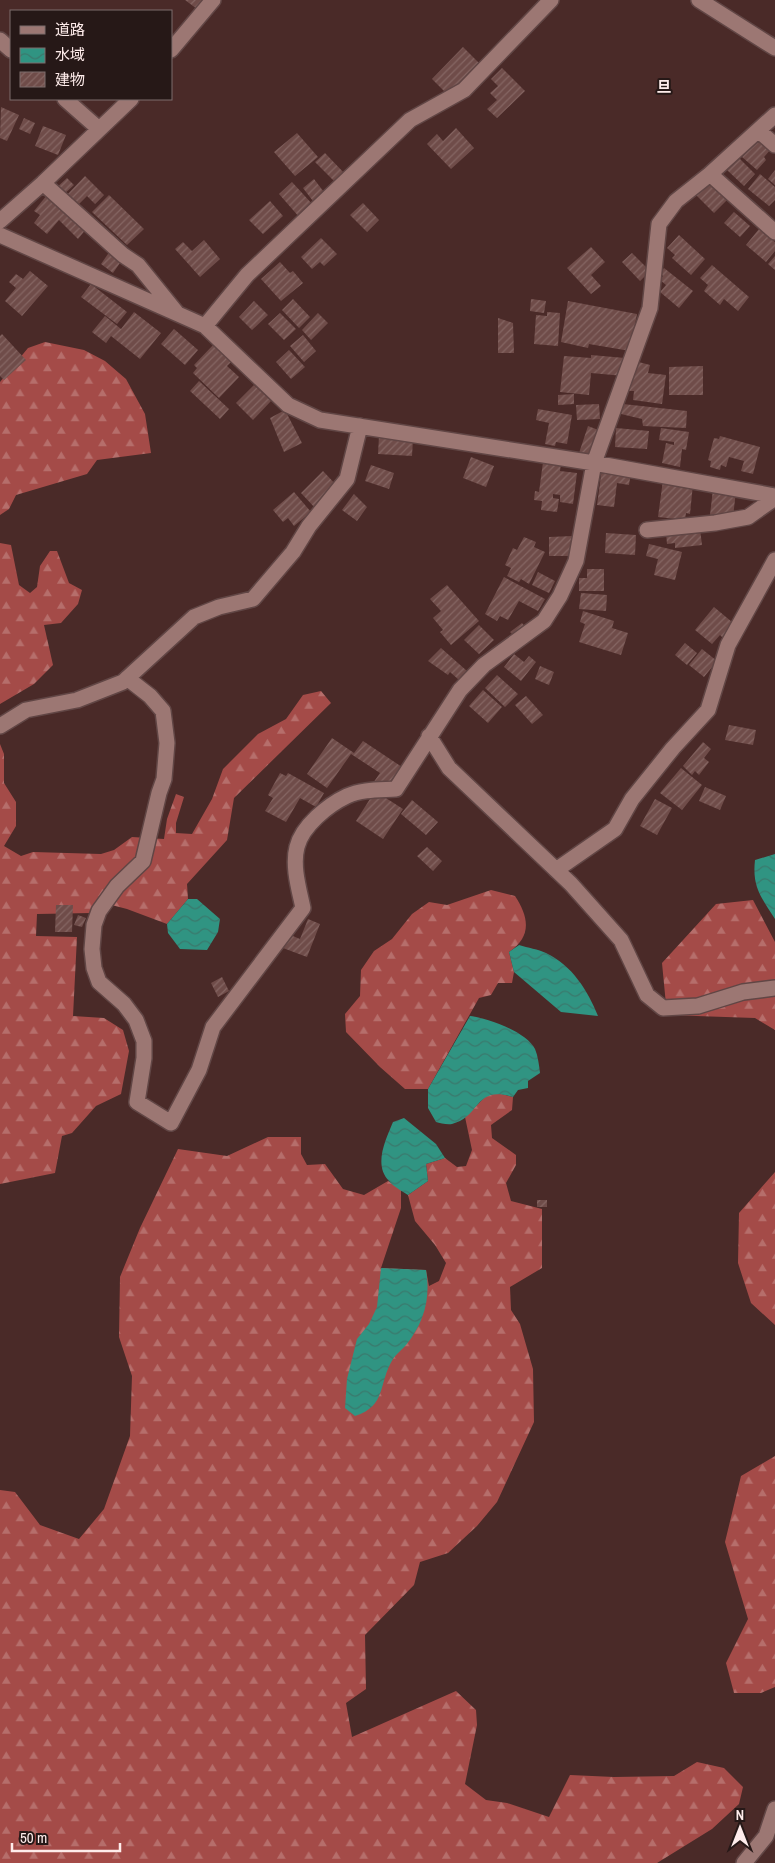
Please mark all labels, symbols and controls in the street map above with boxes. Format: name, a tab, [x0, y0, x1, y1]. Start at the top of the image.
legend	[10, 10, 172, 100]
text: 道路	[55, 19, 85, 40]
text: 水域	[55, 44, 85, 65]
text: 建物	[55, 69, 85, 90]
district label: 旦	[656, 76, 672, 97]
north arrow	[715, 1803, 765, 1853]
text: N	[736, 1806, 744, 1824]
scale bar	[12, 1820, 120, 1852]
text: 50 m	[20, 1827, 47, 1848]

